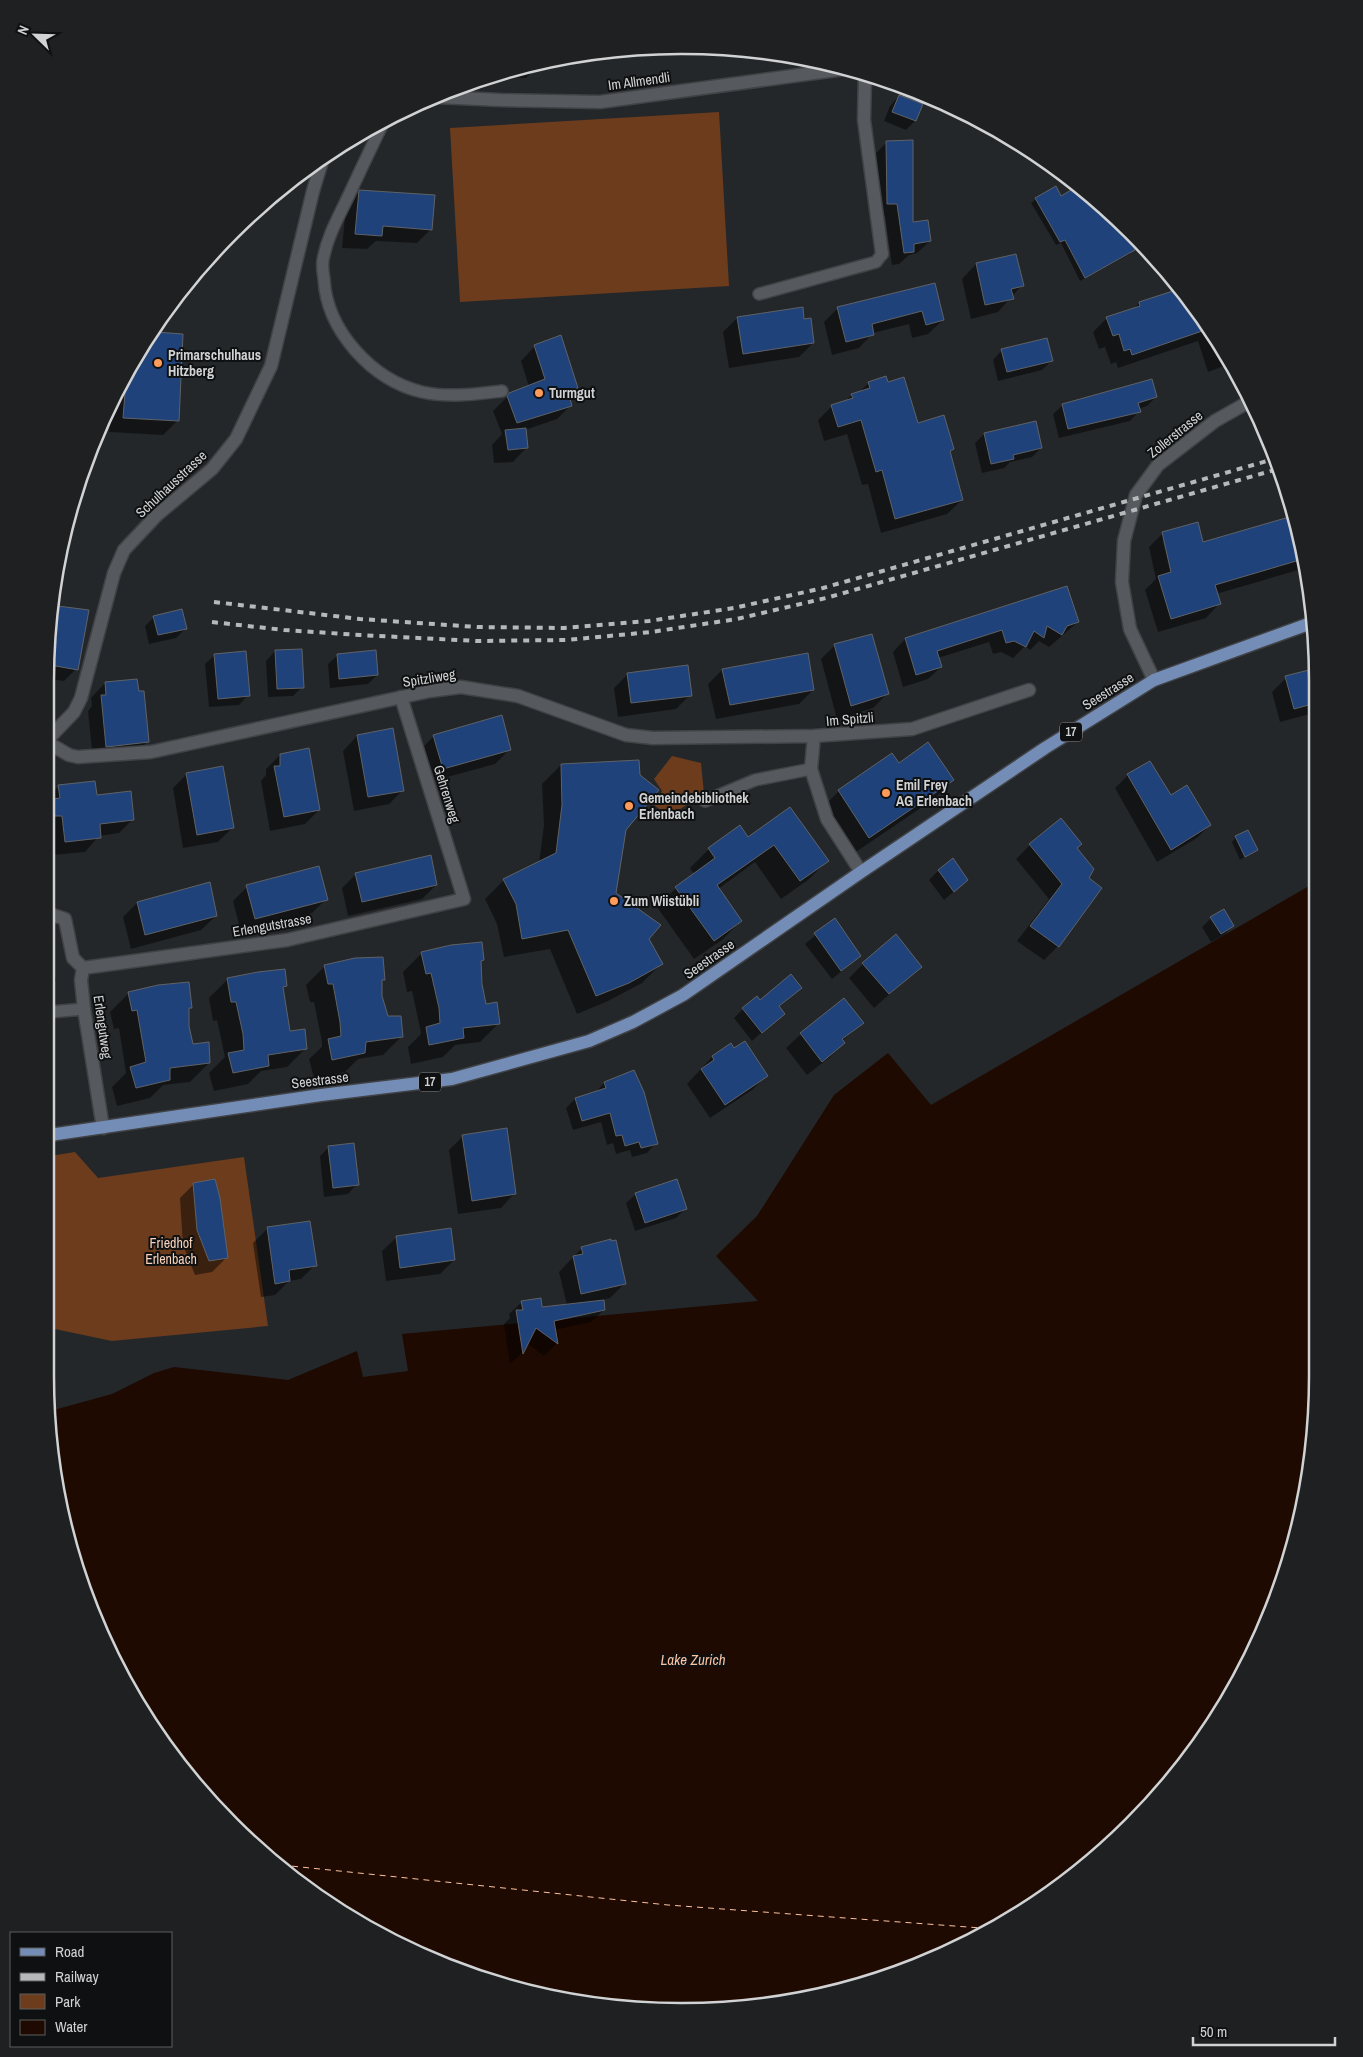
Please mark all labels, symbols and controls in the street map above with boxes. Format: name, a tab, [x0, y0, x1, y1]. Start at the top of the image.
north arrow	[10, 10, 60, 60]
text: N	[13, 23, 33, 37]
street label: Im Allmendli	[607, 68, 671, 94]
place label: Primarschulhaus Hitzberg	[168, 346, 261, 380]
marker: Primarschulhaus Hitzberg	[152, 357, 164, 369]
place label: Turmgut	[549, 384, 595, 402]
marker: Turmgut	[533, 387, 545, 399]
street label: Zollerstrasse	[1144, 406, 1206, 462]
street label: Schulhausstrasse	[132, 447, 210, 521]
street label: Spitzliweg	[401, 665, 457, 691]
street label: Seestrasse	[1079, 668, 1137, 714]
street label: Im Spitzli	[825, 708, 875, 730]
road number: 17	[1060, 722, 1082, 742]
street label: Gehrenweg	[430, 763, 464, 826]
place label: Emil Frey AG Erlenbach	[896, 776, 972, 810]
marker: Emil Frey AG Erlenbach	[880, 787, 892, 799]
place label: Gemeindebibliothek Erlenbach	[639, 789, 749, 823]
marker: Gemeindebibliothek Erlenbach	[623, 800, 635, 812]
place label: Zum Wiistübli	[624, 892, 699, 910]
marker: Zum Wiistübli	[608, 895, 620, 907]
street label: Erlengutstrasse	[231, 909, 313, 941]
street label: Seestrasse	[680, 935, 738, 983]
street label: Erlengutweg	[90, 994, 116, 1060]
street label: Seestrasse	[290, 1068, 350, 1092]
road number: 17	[419, 1072, 441, 1092]
park label: Friedhof Erlenbach	[145, 1234, 197, 1268]
water label: Lake Zurich	[661, 1649, 726, 1670]
legend	[10, 1932, 172, 2047]
text: Road	[55, 1941, 84, 1962]
text: Railway	[55, 1966, 100, 1987]
text: Park	[55, 1991, 81, 2012]
scale bar	[1193, 2014, 1336, 2046]
text: Water	[55, 2016, 87, 2037]
text: 50 m	[1200, 2021, 1227, 2042]

